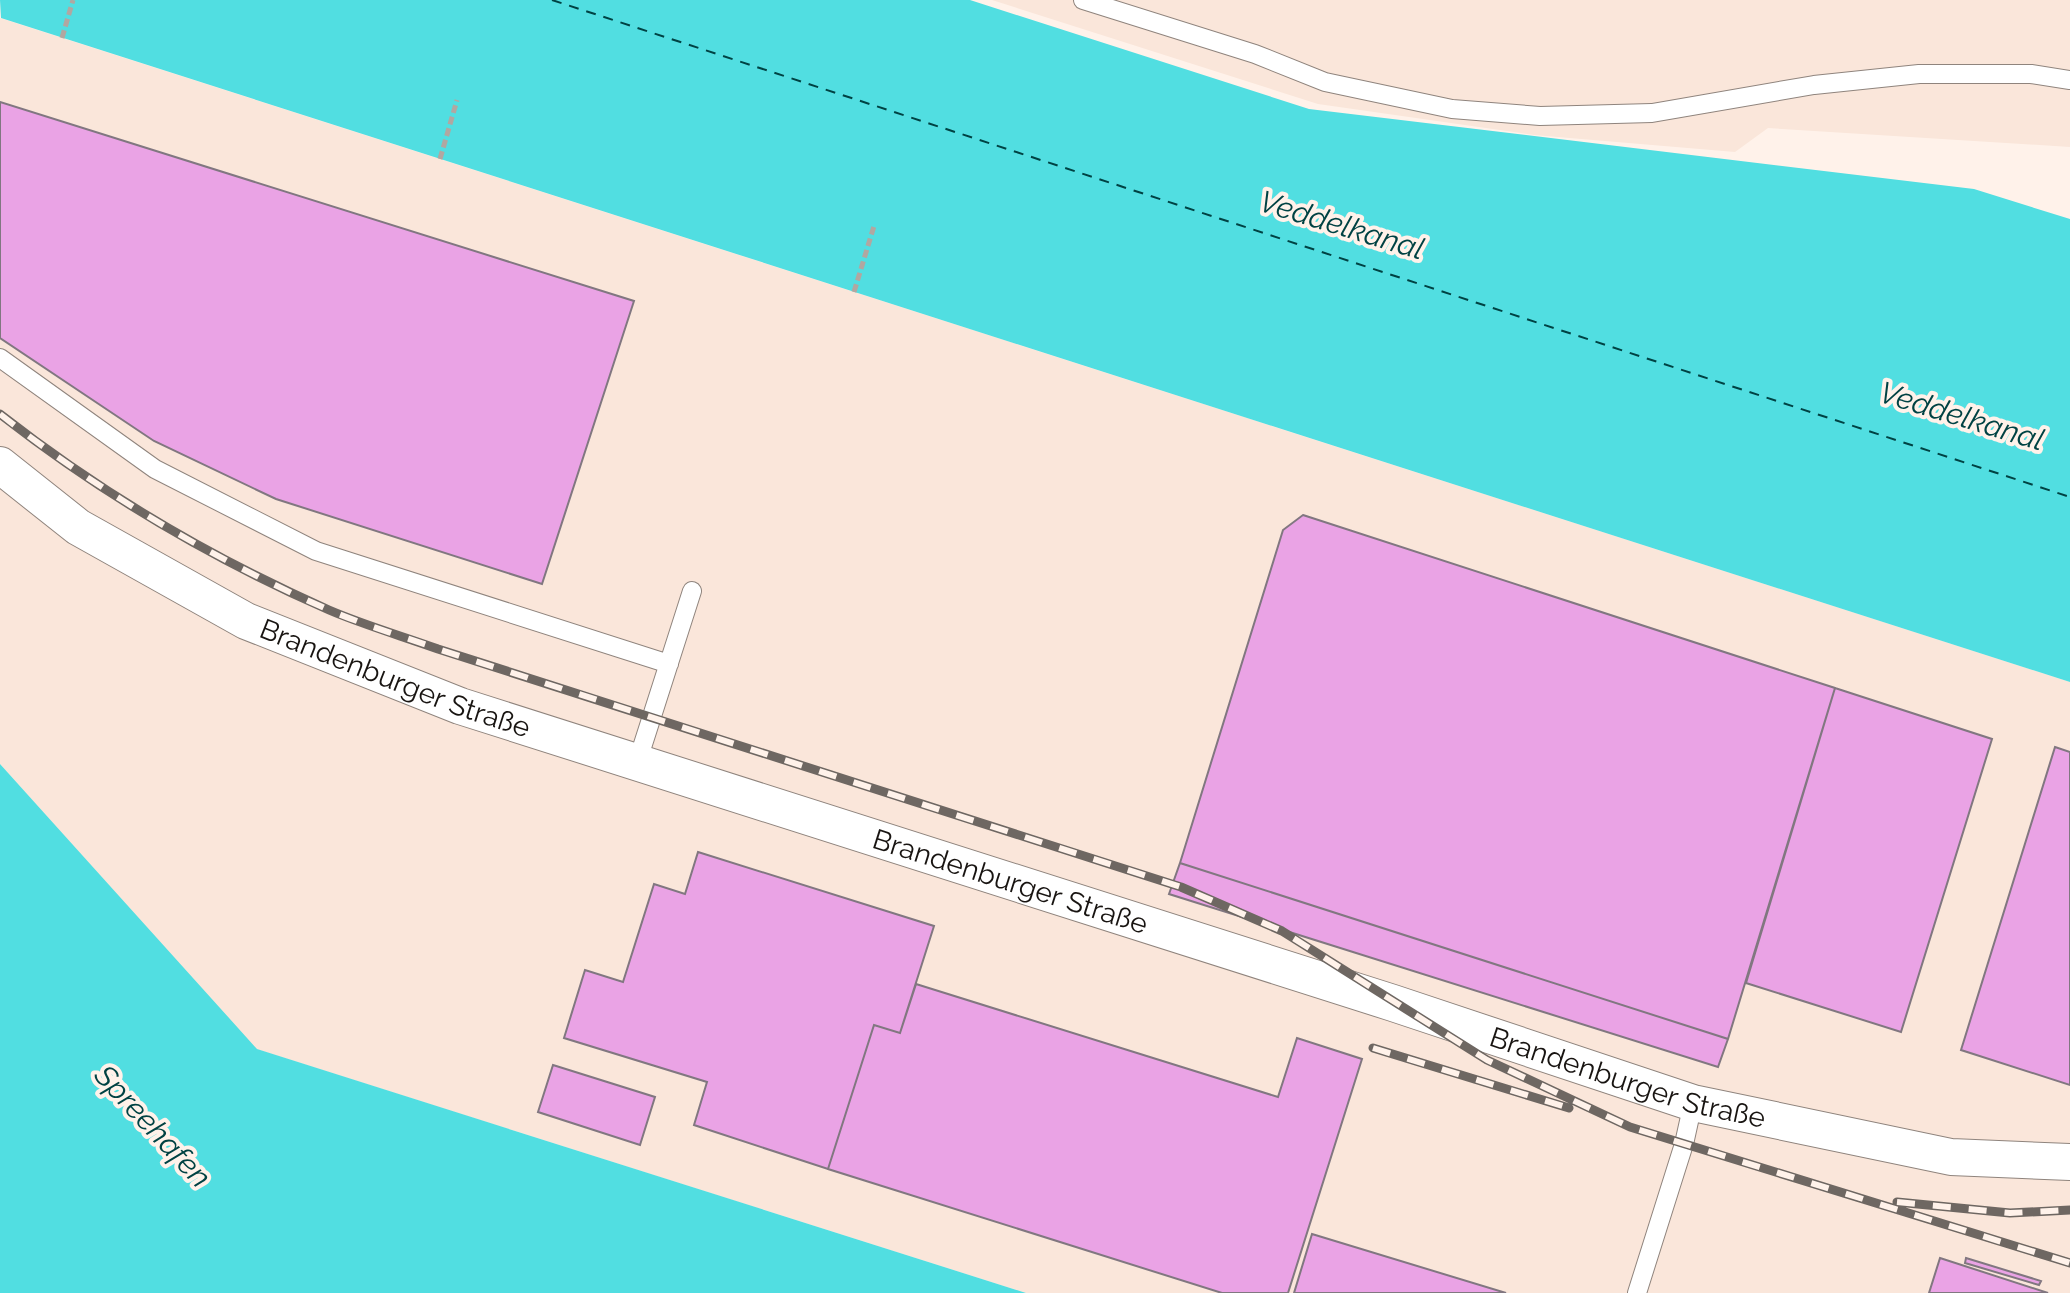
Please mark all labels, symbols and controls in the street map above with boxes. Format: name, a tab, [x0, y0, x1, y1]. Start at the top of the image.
water label: Veddelkanal	[1256, 183, 1429, 267]
water label: Veddelkanal	[1876, 374, 2049, 458]
street label: Brandenburger Straße	[255, 612, 535, 744]
street label: Brandenburger Straße	[869, 822, 1152, 940]
street label: Brandenburger Straße	[1486, 1020, 1768, 1134]
water label: Spreehafen	[87, 1057, 218, 1194]

